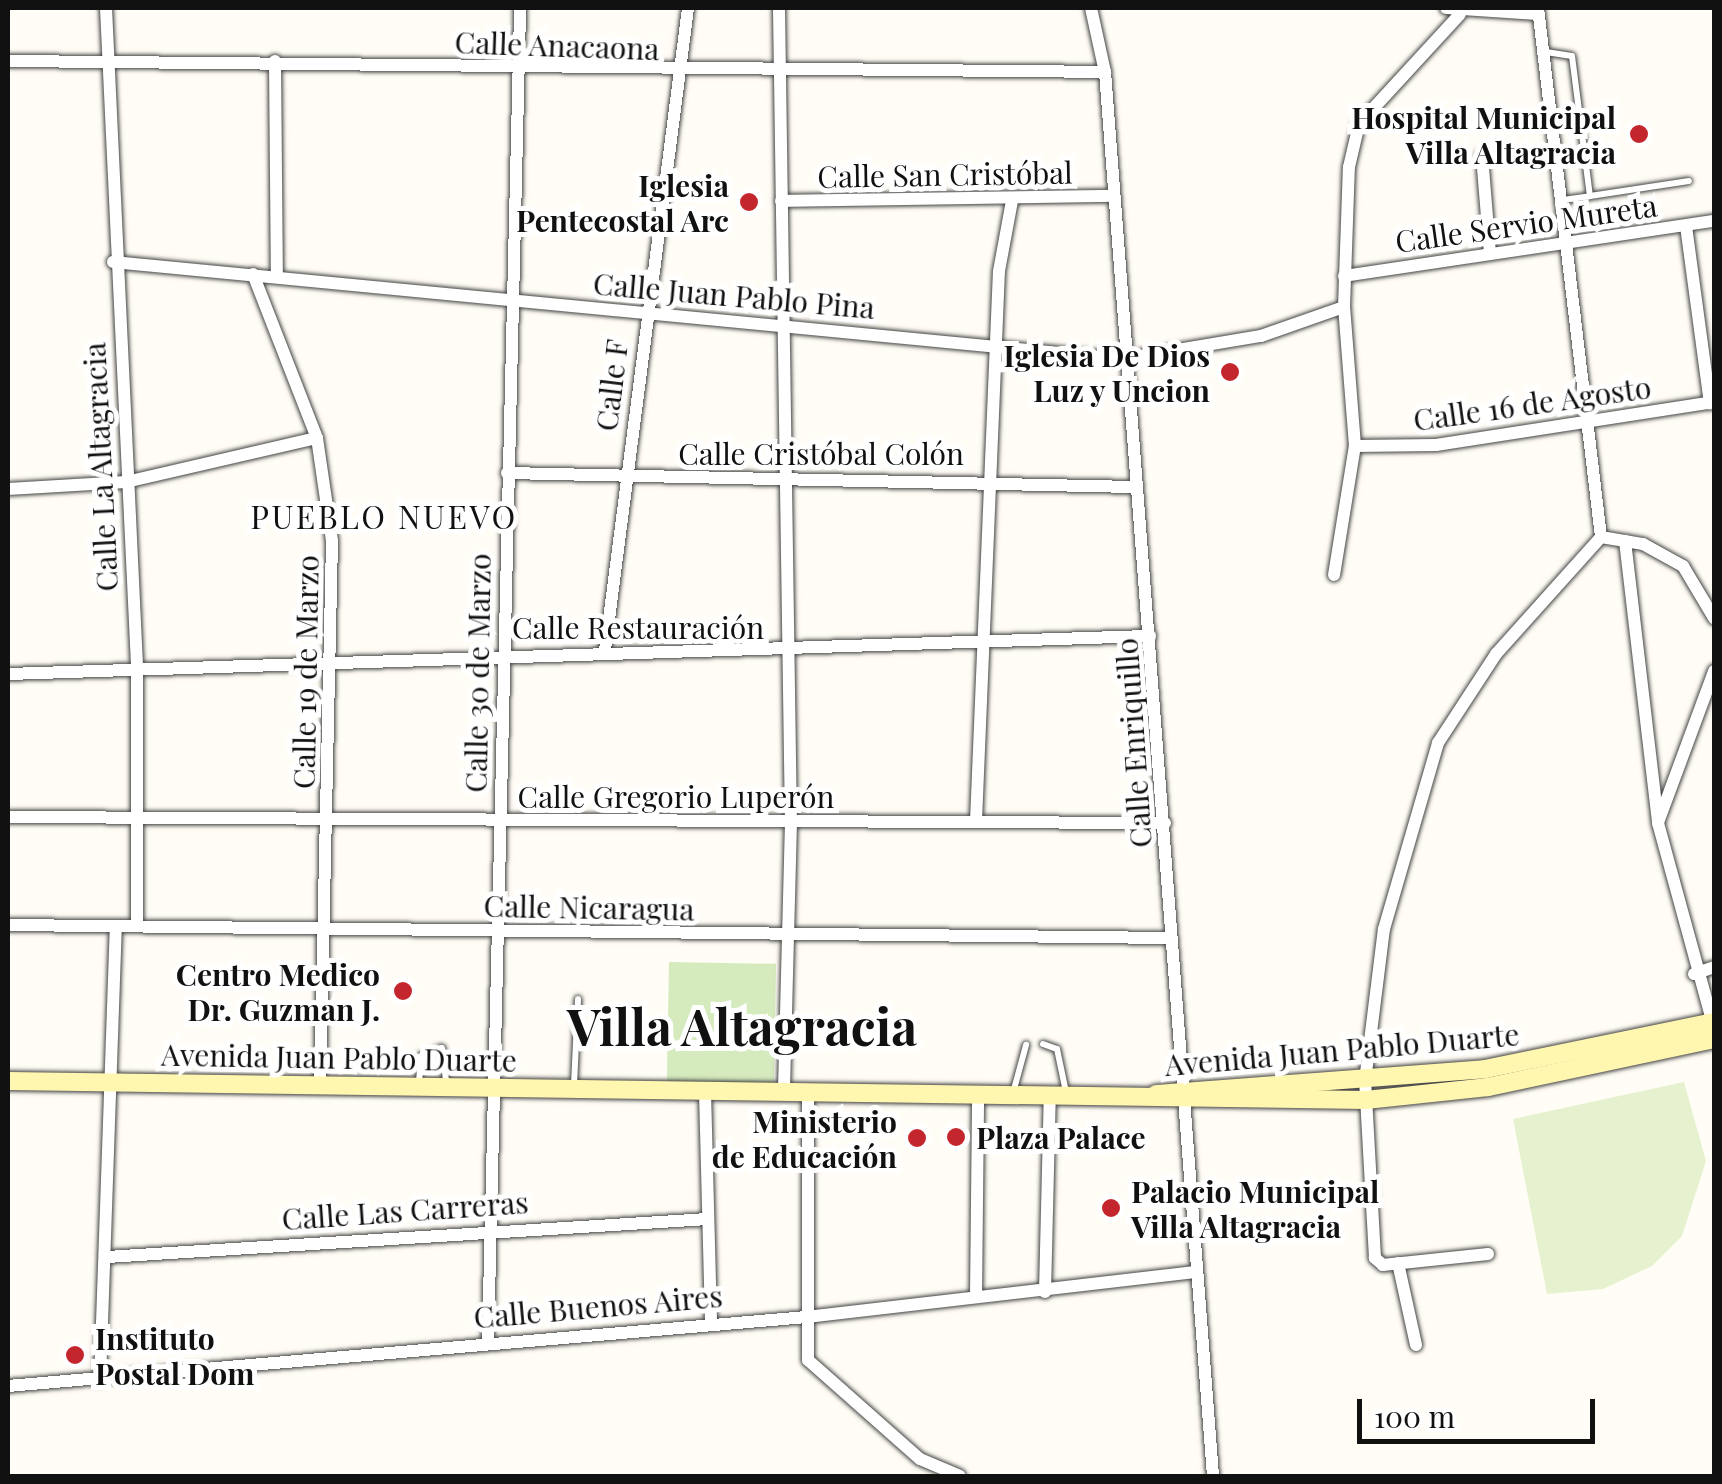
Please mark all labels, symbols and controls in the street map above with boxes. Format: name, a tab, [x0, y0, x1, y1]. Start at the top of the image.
street label: Calle Anacaona	[454, 23, 660, 67]
place label: Hospital Municipal Villa Altagracia	[1351, 99, 1616, 170]
marker: Hospital Municipal Villa Altagracia	[1626, 121, 1652, 147]
street label: Calle San Cristóbal	[817, 154, 1073, 194]
place label: Iglesia Pentecostal Arc	[515, 167, 729, 238]
street label: Calle Servio Mureta	[1393, 187, 1659, 259]
marker: Iglesia Pentecostal Arc	[738, 191, 760, 213]
street label: Calle Juan Pablo Pina	[592, 265, 876, 325]
street label: Calle F	[588, 337, 634, 433]
place label: Iglesia De Dios Luz y Uncion	[1003, 337, 1210, 408]
street label: Calle La Altagracia	[75, 341, 125, 593]
marker: Iglesia De Dios Luz y Uncion	[1219, 361, 1241, 383]
street label: Calle 16 de Agosto	[1410, 368, 1654, 438]
street label: Calle Cristóbal Colón	[678, 435, 964, 471]
district label: PUEBLO NUEVO	[250, 497, 518, 535]
street label: Calle 30 de Marzo	[457, 553, 497, 793]
street label: Calle 19 de Marzo	[285, 555, 325, 789]
street label: Calle Restauración	[512, 609, 764, 645]
street label: Calle Enriquillo	[1108, 637, 1158, 849]
street label: Calle Gregorio Luperón	[518, 778, 834, 814]
street label: Calle Nicaragua	[483, 887, 695, 927]
place label: Centro Medico Dr. Guzman J.	[176, 956, 380, 1026]
marker: Centro Medico Dr. Guzman J.	[390, 978, 416, 1004]
district label: Villa Altagracia	[566, 996, 918, 1056]
street label: Avenida Juan Pablo Duarte	[1163, 1016, 1521, 1082]
street label: Avenida Juan Pablo Duarte	[161, 1036, 517, 1078]
place label: Ministerio de Educación	[712, 1103, 897, 1174]
place label: Plaza Palace	[976, 1119, 1146, 1155]
marker: Plaza Palace	[945, 1126, 967, 1148]
marker: Ministerio de Educación	[906, 1127, 928, 1149]
place label: Palacio Municipal Villa Altagracia	[1131, 1173, 1379, 1244]
street label: Calle Las Carreras	[280, 1183, 530, 1237]
marker: Palacio Municipal Villa Altagracia	[1100, 1197, 1122, 1219]
street label: Calle Buenos Aires	[472, 1277, 724, 1335]
place label: Instituto Postal Dom	[95, 1320, 254, 1390]
marker: Instituto Postal Dom	[64, 1344, 86, 1366]
scale bar	[1362, 1379, 1600, 1441]
text: 100 m	[1374, 1396, 1455, 1436]

